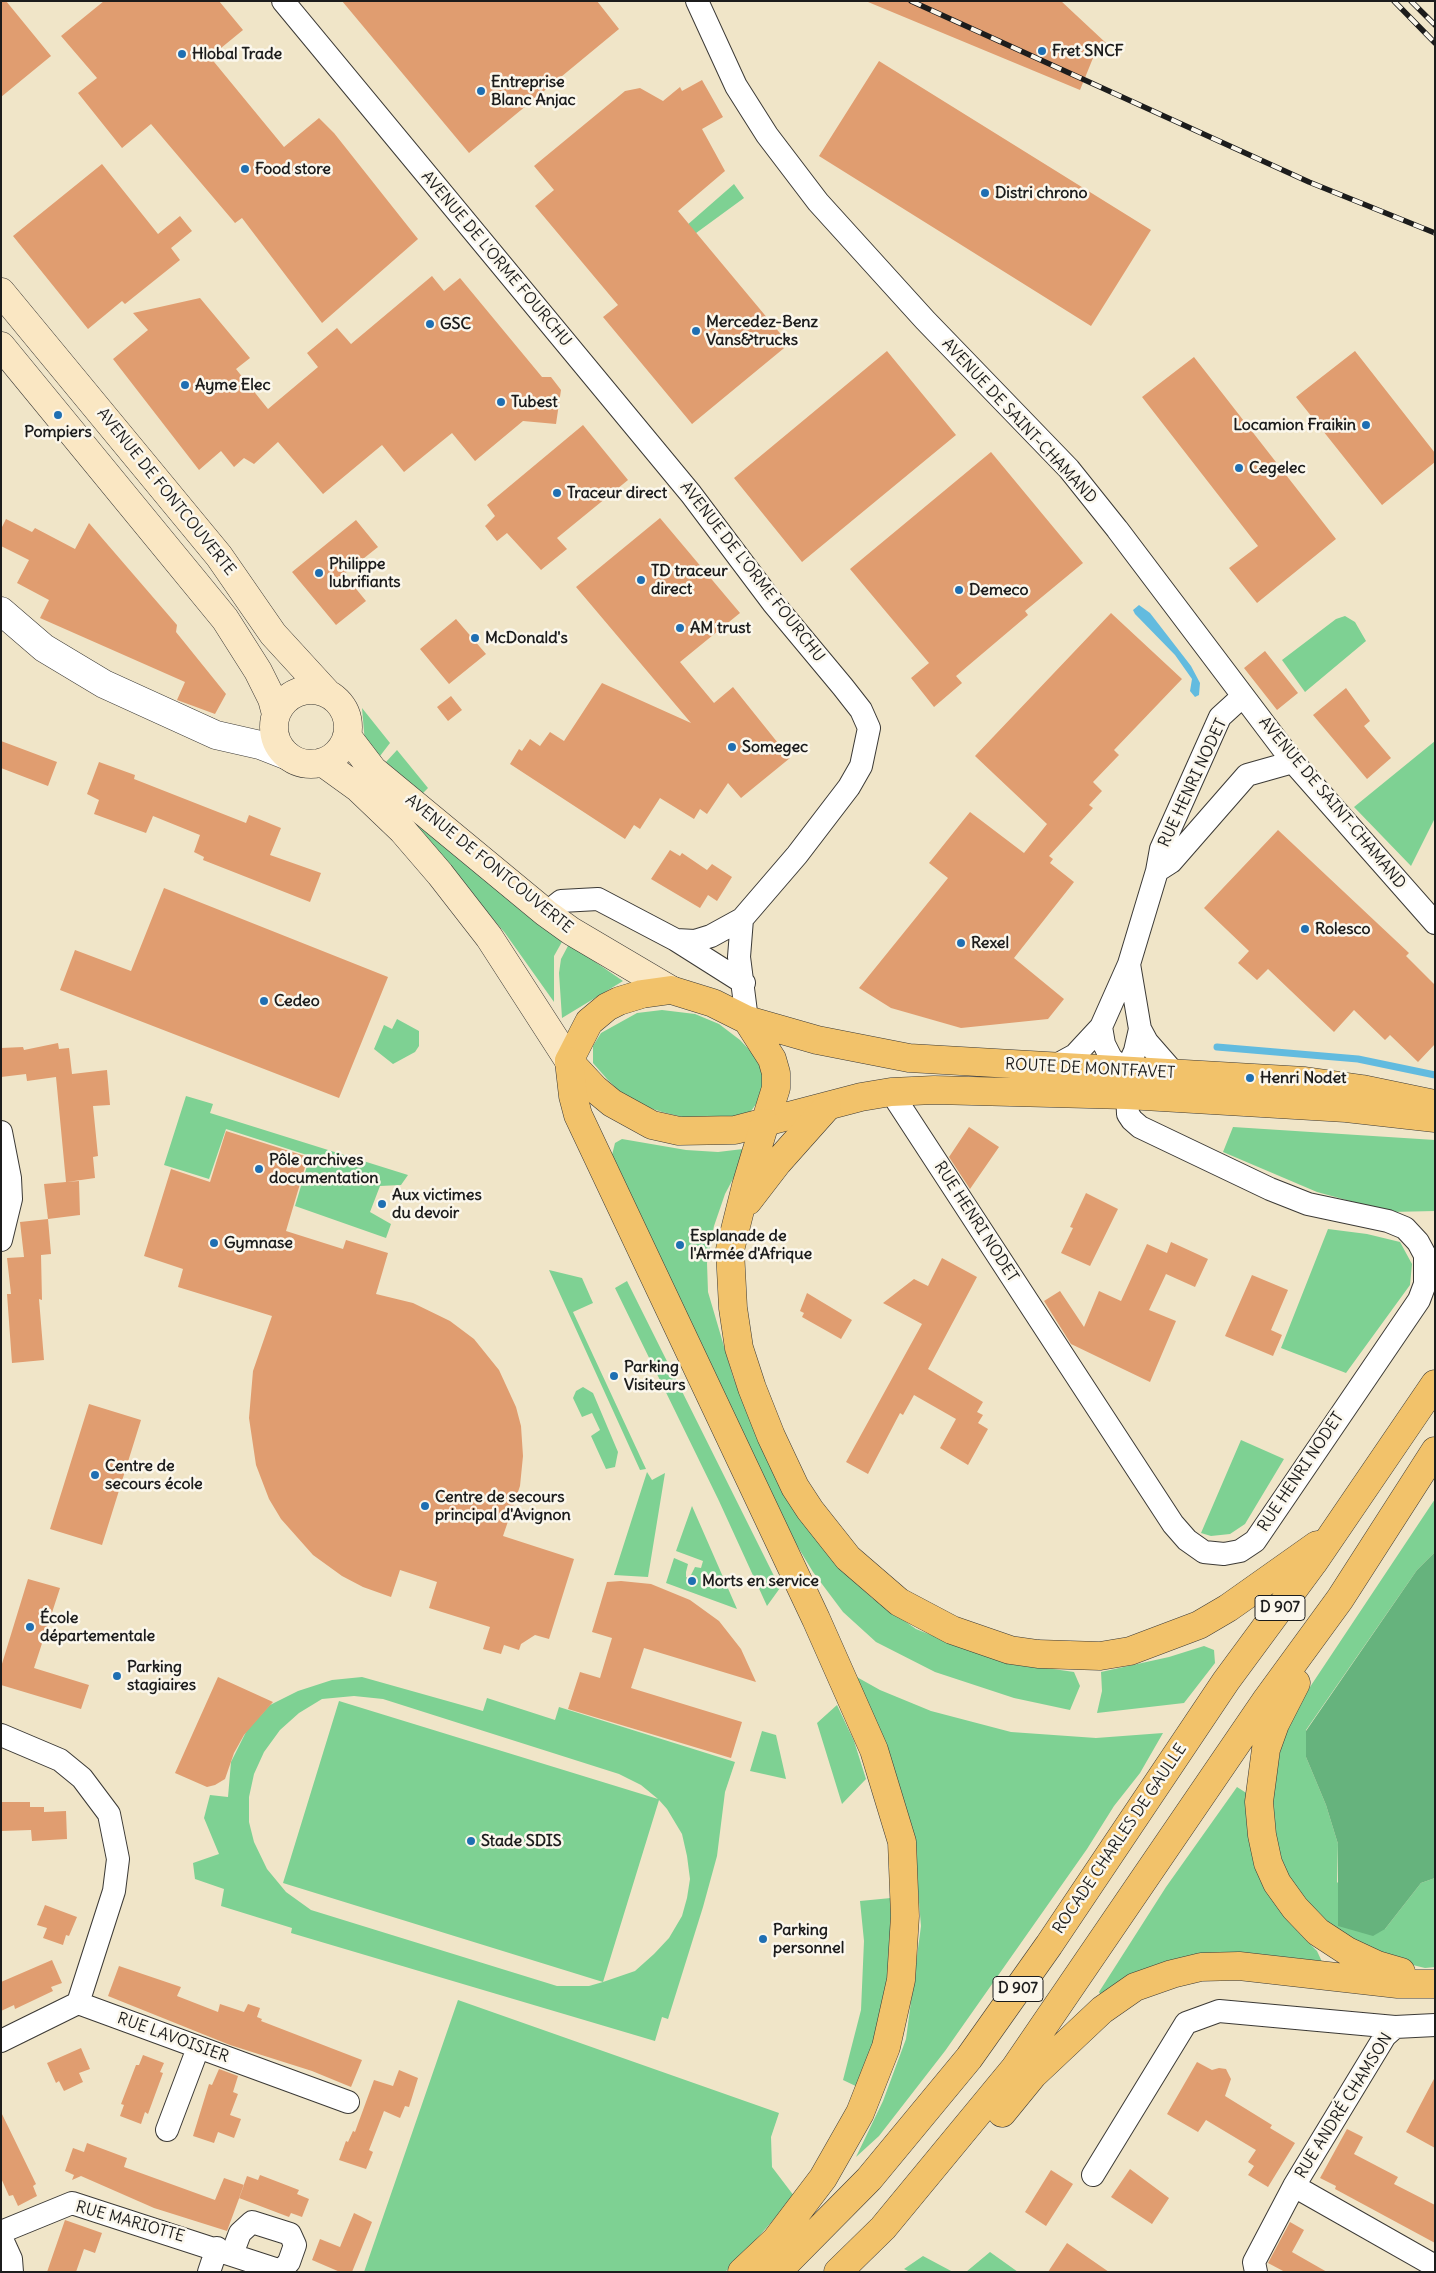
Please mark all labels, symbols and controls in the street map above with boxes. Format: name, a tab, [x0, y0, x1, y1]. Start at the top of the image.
place label: Fret SNCF	[1052, 41, 1124, 61]
place label: Hlobal Trade	[192, 44, 282, 64]
marker: Fret SNCF	[1036, 45, 1048, 57]
marker: Hlobal Trade	[176, 48, 188, 60]
place label: Entreprise Blanc Anjac	[491, 72, 576, 110]
marker: Entreprise Blanc Anjac	[475, 85, 487, 97]
place label: Food store	[255, 159, 331, 179]
marker: Food store	[239, 163, 251, 175]
street label: AVENUE DE L'ORME FOURCHU	[417, 167, 575, 351]
place label: Distri chrono	[995, 183, 1088, 203]
marker: Distri chrono	[979, 187, 991, 199]
place label: Mercedez-Benz Vans&trucks	[706, 312, 818, 350]
place label: GSC	[440, 314, 471, 334]
marker: GSC	[424, 318, 436, 330]
marker: Mercedez-Benz Vans&trucks	[690, 325, 702, 337]
street label: AVENUE DE SAINT-CHAMAND	[937, 335, 1101, 507]
place label: Ayme Elec	[195, 375, 271, 395]
marker: Ayme Elec	[179, 379, 191, 391]
place label: Tubest	[511, 392, 558, 412]
marker: Tubest	[495, 396, 507, 408]
street label: AVENUE DE FONTCOUVERTE	[93, 404, 239, 580]
marker: Pompiers	[52, 409, 64, 421]
place label: Locamion Fraikin	[1233, 415, 1356, 435]
marker: Locamion Fraikin	[1360, 419, 1372, 431]
place label: Pompiers	[24, 422, 92, 442]
place label: Cegelec	[1249, 458, 1306, 478]
marker: Cegelec	[1233, 462, 1245, 474]
street label: AVENUE DE L'ORME FOURCHU	[676, 478, 828, 666]
place label: Traceur direct	[567, 483, 667, 503]
marker: Traceur direct	[551, 487, 563, 499]
place label: Philippe lubrifiants	[329, 554, 401, 592]
place label: TD traceur direct	[651, 561, 728, 599]
marker: Philippe lubrifiants	[313, 567, 325, 579]
marker: TD traceur direct	[635, 574, 647, 586]
place label: Demeco	[969, 580, 1029, 600]
marker: Demeco	[953, 584, 965, 596]
place label: AM trust	[690, 618, 751, 638]
marker: AM trust	[674, 622, 686, 634]
place label: McDonald's	[485, 628, 568, 648]
marker: McDonald's	[469, 632, 481, 644]
street label: AVENUE DE SAINT-CHAMAND	[1254, 713, 1410, 893]
street label: RUE HENRI NODET	[1155, 716, 1231, 850]
place label: Somegec	[742, 737, 808, 757]
marker: Somegec	[726, 741, 738, 753]
street label: AVENUE DE FONTCOUVERTE	[401, 791, 577, 937]
place label: Rolesco	[1315, 919, 1371, 939]
marker: Rolesco	[1299, 923, 1311, 935]
place label: Rexel	[971, 933, 1009, 953]
marker: Rexel	[955, 937, 967, 949]
place label: Cedeo	[274, 991, 320, 1011]
marker: Cedeo	[258, 995, 270, 1007]
street label: ROUTE DE MONTFAVET	[1004, 1055, 1176, 1083]
place label: Henri Nodet	[1260, 1068, 1346, 1088]
marker: Henri Nodet	[1244, 1072, 1256, 1084]
place label: Pôle archives documentation	[269, 1150, 378, 1188]
street label: RUE HENRI NODET	[930, 1158, 1022, 1286]
marker: Pôle archives documentation	[253, 1163, 265, 1175]
place label: Aux victimes du devoir	[392, 1185, 482, 1223]
marker: Aux victimes du devoir	[376, 1198, 388, 1210]
place label: Esplanade de l'Armée d'Afrique	[690, 1226, 812, 1264]
place label: Gymnase	[224, 1233, 293, 1253]
marker: Gymnase	[208, 1237, 220, 1249]
marker: Esplanade de l'Armée d'Afrique	[674, 1239, 686, 1251]
place label: Parking Visiteurs	[624, 1357, 685, 1395]
marker: Parking Visiteurs	[608, 1370, 620, 1382]
street label: RUE HENRI NODET	[1254, 1409, 1348, 1535]
place label: Centre de secours école	[105, 1456, 203, 1494]
marker: Centre de secours école	[89, 1469, 101, 1481]
place label: Centre de secours principal d'Avignon	[435, 1487, 571, 1525]
marker: Centre de secours principal d'Avignon	[419, 1500, 431, 1512]
place label: Morts en service	[702, 1571, 819, 1591]
marker: Morts en service	[686, 1575, 698, 1587]
road number: D 907	[1255, 1596, 1305, 1620]
place label: École départementale	[40, 1608, 155, 1646]
marker: École départementale	[24, 1621, 36, 1633]
place label: Parking stagiaires	[127, 1657, 196, 1695]
marker: Parking stagiaires	[111, 1670, 123, 1682]
street label: ROCADE CHARLES DE GAULLE	[1049, 1740, 1191, 1938]
place label: Stade SDIS	[481, 1831, 562, 1851]
marker: Stade SDIS	[465, 1835, 477, 1847]
place label: Parking personnel	[773, 1920, 844, 1958]
marker: Parking personnel	[757, 1933, 769, 1945]
road number: D 907	[993, 1976, 1043, 2002]
street label: RUE LAVOISIER	[115, 2009, 231, 2067]
street label: RUE ANDRÉ CHAMSON	[1291, 2030, 1397, 2182]
street label: RUE MARIOTTE	[73, 2197, 187, 2247]

